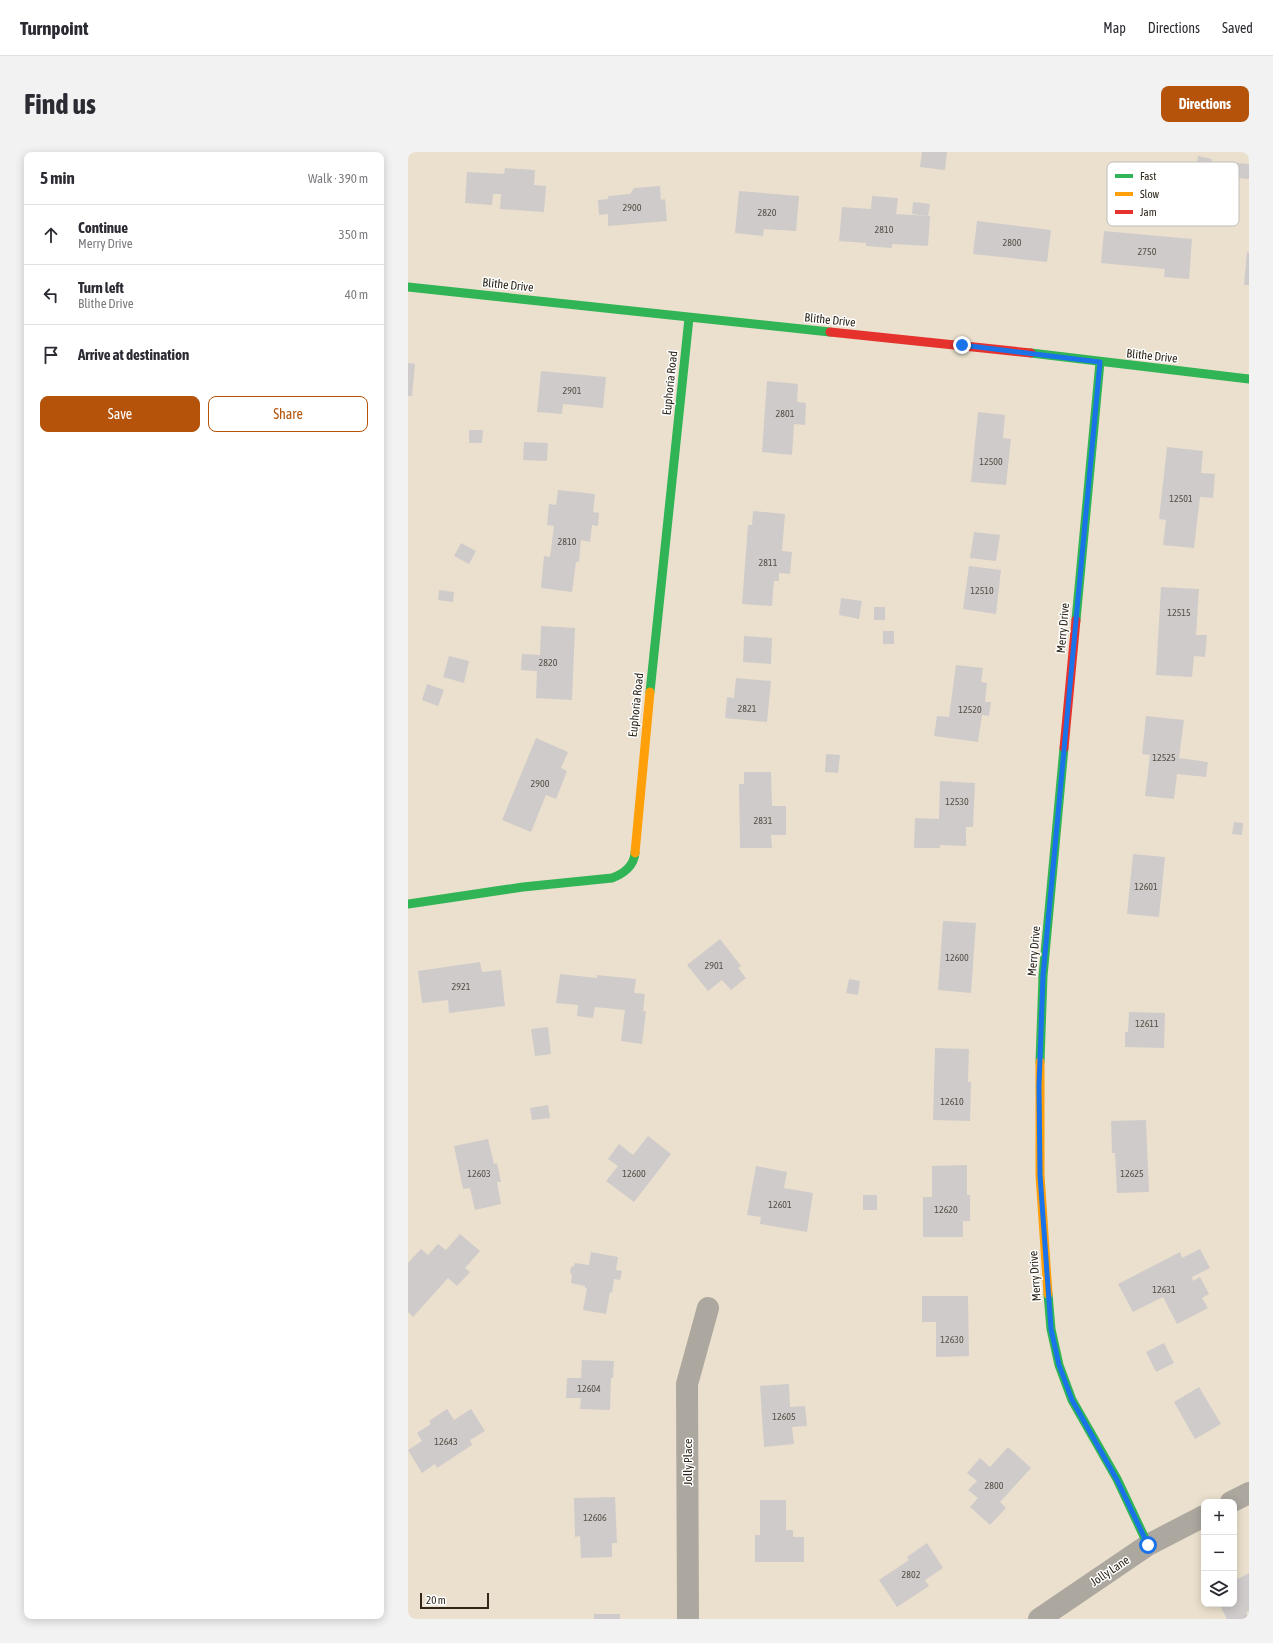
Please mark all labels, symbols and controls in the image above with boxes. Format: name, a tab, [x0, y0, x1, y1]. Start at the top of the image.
text: Turnpoint	[20, 17, 88, 39]
text: Map	[1103, 20, 1126, 36]
text: Directions	[1148, 20, 1200, 36]
text: Saved	[1222, 20, 1253, 36]
button: Directions	[1161, 86, 1249, 122]
text: Find us	[24, 88, 96, 120]
legend	[1107, 162, 1239, 226]
text: 5 min	[40, 168, 75, 188]
text: Fast	[1140, 170, 1156, 182]
text: Walk · 390 m	[308, 171, 368, 186]
text: Slow	[1140, 188, 1159, 200]
house number: 2900	[623, 202, 642, 213]
text: Jam	[1140, 206, 1157, 218]
house number: 2820	[758, 207, 777, 218]
text: Continue	[78, 219, 128, 236]
icon: ahead	[40, 224, 62, 246]
house number: 2810	[875, 224, 894, 235]
text: 350 m	[339, 227, 368, 242]
text: Merry Drive	[78, 236, 133, 251]
house number: 2800	[1003, 237, 1022, 248]
house number: 2750	[1138, 246, 1157, 257]
street label: Blithe Drive	[482, 275, 534, 295]
text: Turn left	[78, 279, 124, 296]
icon: left	[40, 284, 62, 306]
text: 40 m	[345, 287, 368, 302]
text: Blithe Drive	[78, 296, 134, 311]
street label: Blithe Drive	[804, 310, 856, 330]
route end	[953, 336, 971, 354]
icon: arrive	[40, 344, 62, 366]
text: Arrive at destination	[78, 346, 189, 363]
street label: Blithe Drive	[1126, 346, 1178, 366]
street label: Euphoria Road	[660, 350, 680, 416]
house number: 2901	[563, 385, 582, 396]
button: Save	[40, 396, 200, 432]
button: Share	[208, 396, 368, 432]
house number: 2801	[776, 408, 795, 419]
house number: 12500	[979, 456, 1003, 467]
house number: 12501	[1169, 493, 1193, 504]
house number: 2810	[558, 536, 577, 547]
house number: 2811	[759, 557, 778, 568]
house number: 12510	[970, 585, 994, 596]
street label: Merry Drive	[1054, 602, 1072, 654]
house number: 12515	[1167, 607, 1191, 618]
house number: 2820	[539, 657, 558, 668]
street label: Euphoria Road	[626, 672, 646, 738]
house number: 2821	[738, 703, 757, 714]
house number: 12520	[958, 704, 982, 715]
house number: 12525	[1152, 752, 1176, 763]
house number: 2900	[531, 778, 550, 789]
house number: 12530	[945, 796, 969, 807]
house number: 2831	[754, 815, 773, 826]
house number: 12601	[1134, 881, 1158, 892]
street label: Merry Drive	[1025, 925, 1043, 977]
house number: 12600	[945, 952, 969, 963]
house number: 2901	[705, 960, 724, 971]
house number: 2921	[452, 981, 471, 992]
house number: 12611	[1135, 1018, 1159, 1029]
house number: 12610	[940, 1096, 964, 1107]
house number: 12603	[467, 1168, 491, 1179]
house number: 12600	[622, 1168, 646, 1179]
house number: 12625	[1120, 1168, 1144, 1179]
house number: 12601	[768, 1199, 792, 1210]
house number: 12620	[934, 1204, 958, 1215]
street label: Merry Drive	[1026, 1250, 1044, 1302]
house number: 12631	[1152, 1284, 1176, 1295]
house number: 12630	[940, 1334, 964, 1345]
house number: 12604	[577, 1383, 601, 1394]
house number: 12605	[772, 1411, 796, 1422]
house number: 12643	[434, 1436, 458, 1447]
street label: Jolly Place	[681, 1439, 695, 1485]
house number: 2800	[985, 1480, 1004, 1491]
map controls	[1201, 1499, 1237, 1607]
button: +	[1201, 1499, 1237, 1535]
house number: 12606	[583, 1512, 607, 1523]
button: −	[1201, 1535, 1237, 1571]
route start	[1139, 1536, 1157, 1554]
street label: Jolly Lane	[1088, 1553, 1132, 1589]
house number: 2802	[902, 1569, 921, 1580]
button: layers	[1201, 1571, 1237, 1607]
scale bar	[420, 1591, 489, 1610]
text: 20 m	[426, 1594, 446, 1606]

